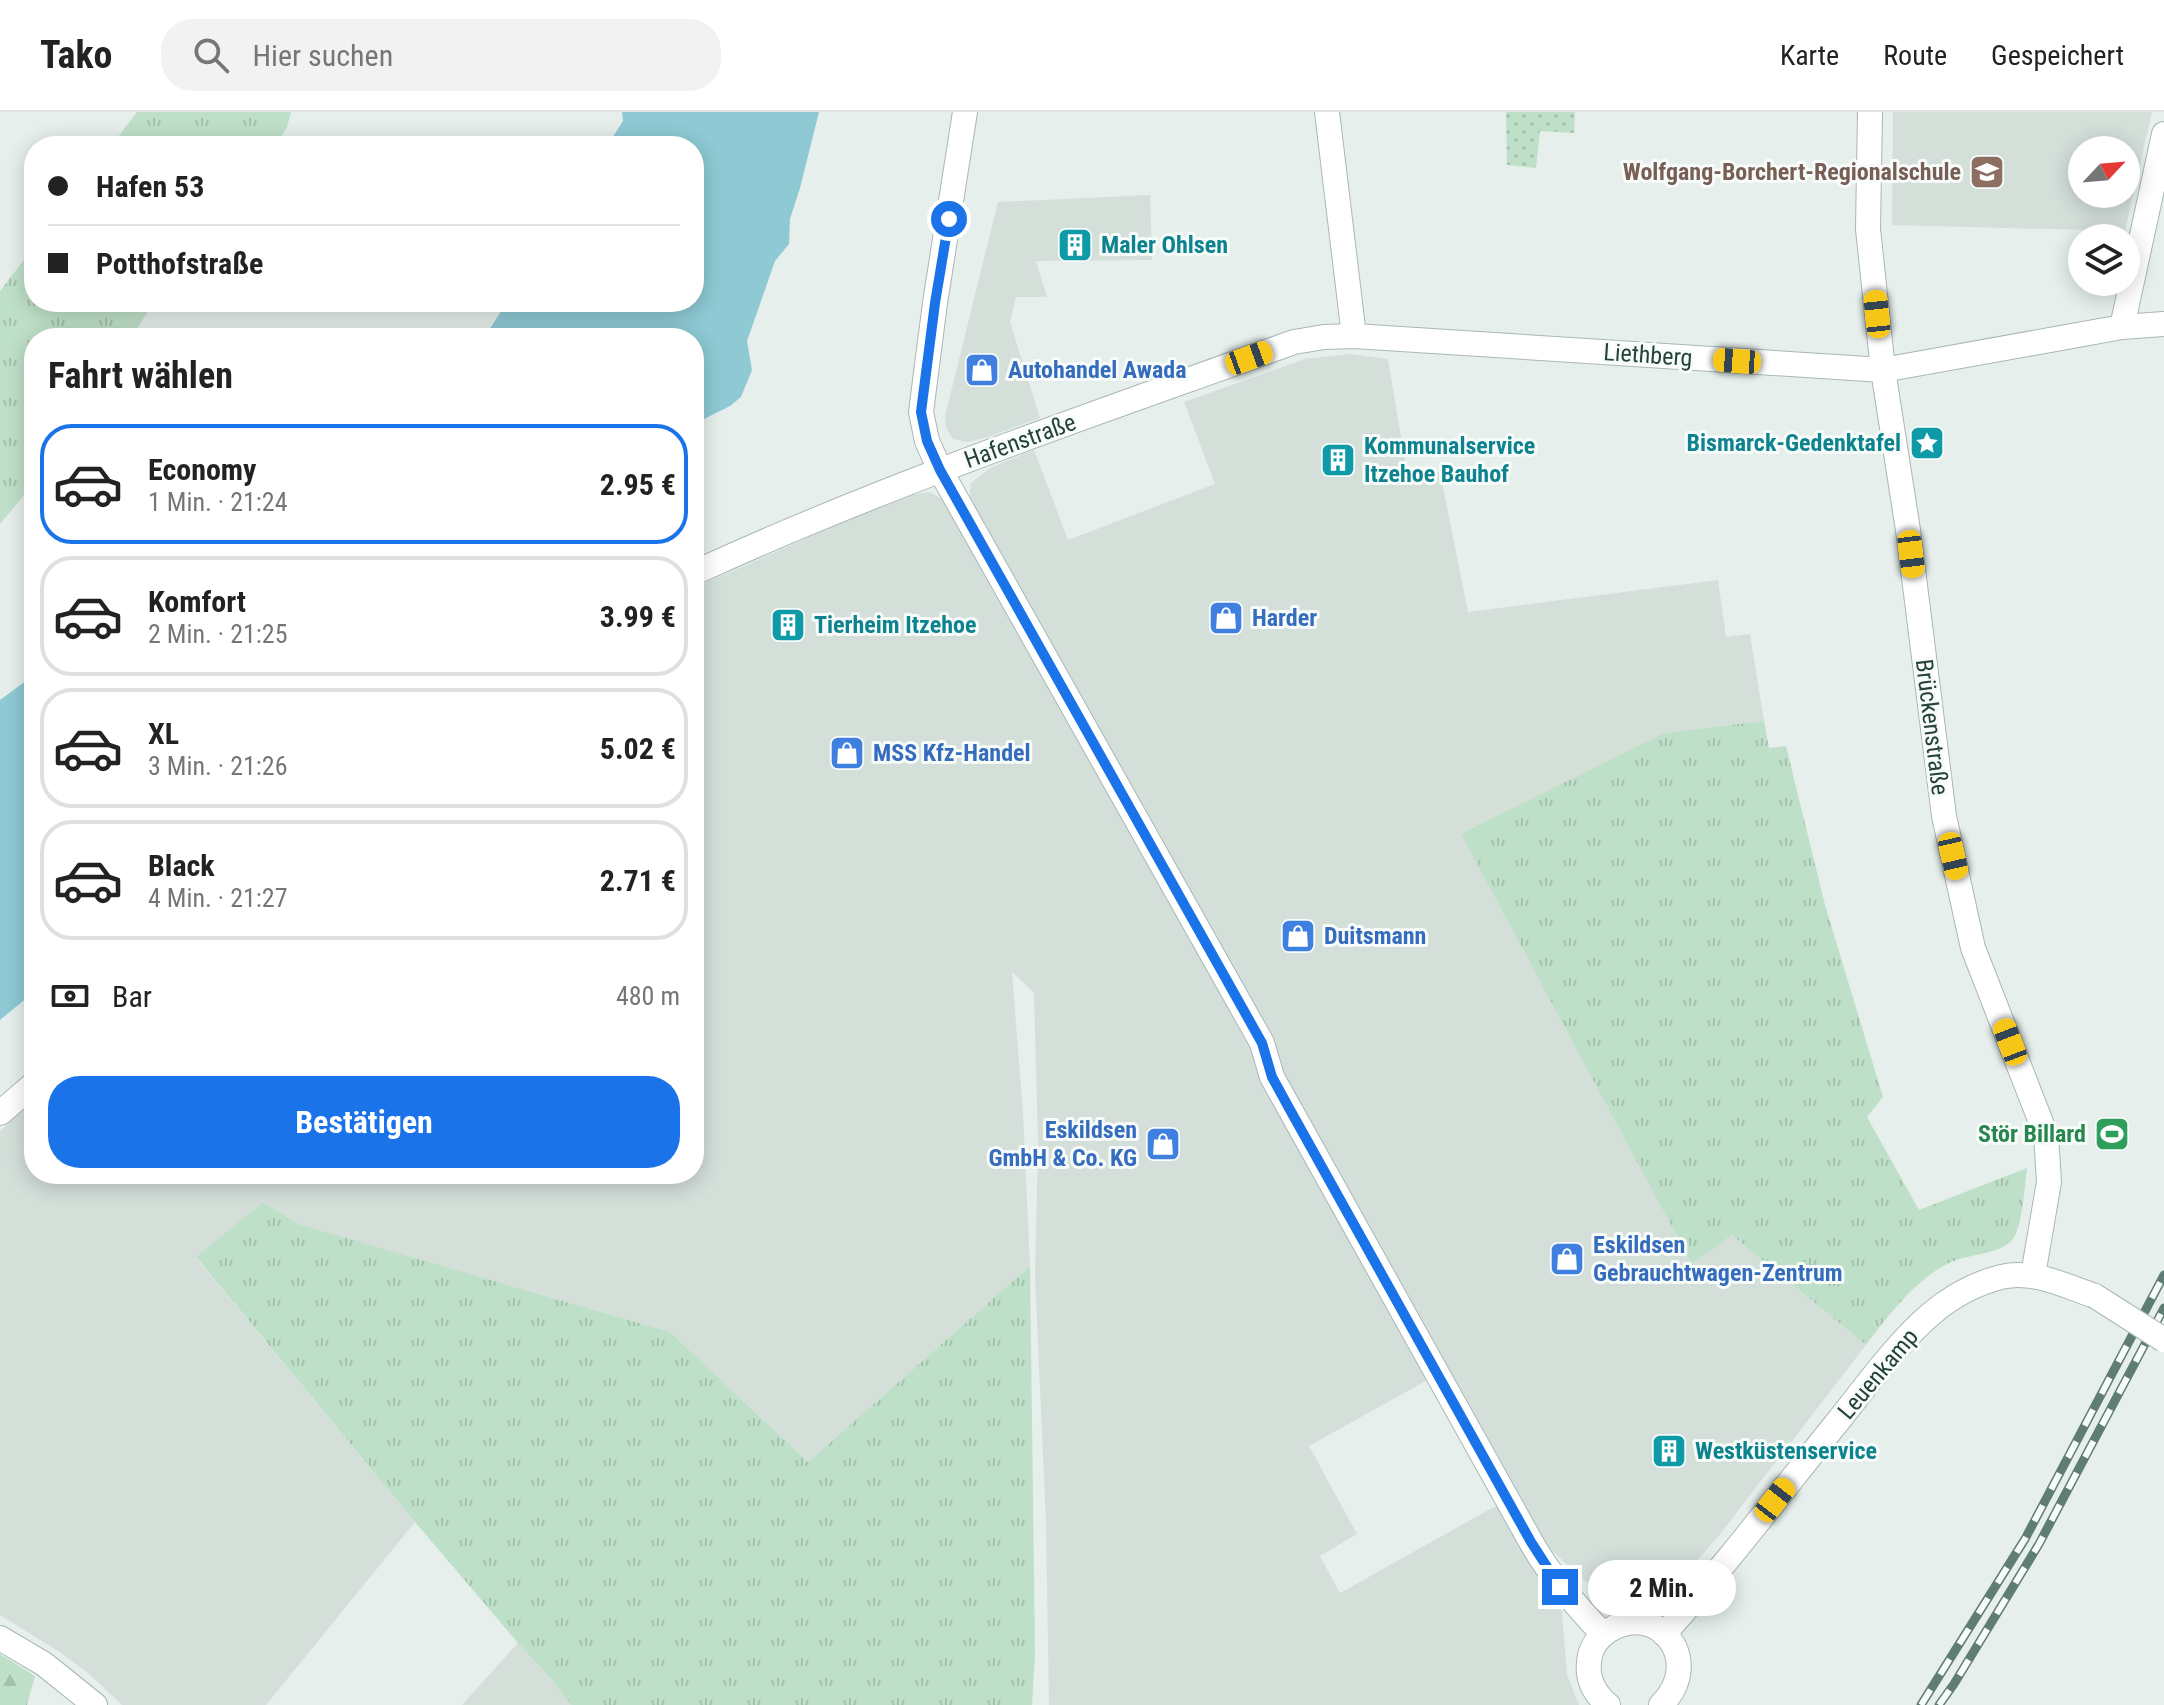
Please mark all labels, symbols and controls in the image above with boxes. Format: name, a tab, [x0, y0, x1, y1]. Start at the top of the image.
search box	[161, 19, 721, 91]
text: Tako	[40, 33, 113, 77]
icon: search	[189, 33, 233, 77]
text: Hier suchen	[253, 38, 393, 73]
text: Karte	[1780, 39, 1839, 72]
text: Route	[1883, 39, 1947, 72]
text: Gespeichert	[1991, 39, 2124, 72]
north arrow	[2068, 136, 2140, 208]
map controls	[2068, 136, 2140, 296]
school or university icon: Wolfgang-Borchert-Regionalschule	[1968, 153, 2006, 191]
place label: Wolfgang-Borchert-Regionalschule	[1623, 158, 1961, 186]
text: Hafen 53	[96, 169, 204, 204]
route start	[931, 201, 967, 237]
button: layers	[2068, 224, 2140, 296]
building icon: Maler Ohlsen	[1056, 226, 1094, 264]
place label: Maler Ohlsen	[1101, 231, 1228, 259]
text: Potthofstraße	[96, 246, 263, 281]
car	[1863, 289, 1891, 339]
street label: Liethberg	[1603, 338, 1693, 372]
car	[1222, 339, 1276, 377]
car	[1712, 347, 1762, 375]
shop icon: Autohandel Awada	[963, 351, 1001, 389]
text: Fahrt wählen	[48, 355, 233, 397]
place label: Autohandel Awada	[1008, 356, 1187, 384]
street label: Hafenstraße	[960, 408, 1080, 474]
place icon: Bismarck-Gedenktafel	[1908, 424, 1946, 462]
place label: Bismarck-Gedenktafel	[1687, 429, 1901, 457]
place label: Kommunalservice Itzehoe Bauhof	[1364, 432, 1535, 488]
building icon: Kommunalservice Itzehoe Bauhof	[1319, 441, 1357, 479]
icon: car	[52, 448, 124, 520]
text: Economy	[148, 452, 256, 487]
text: 2.95 €	[600, 467, 676, 502]
text: 1 Min. · 21:24	[148, 487, 288, 517]
car	[1896, 529, 1926, 579]
icon: car	[52, 580, 124, 652]
text: Komfort	[148, 584, 246, 619]
text: 3.99 €	[600, 599, 676, 634]
shop icon: Harder	[1207, 599, 1245, 637]
place label: Harder	[1252, 604, 1317, 632]
building icon: Tierheim Itzehoe	[769, 606, 807, 644]
place label: Tierheim Itzehoe	[814, 611, 976, 639]
text: 2 Min. · 21:25	[148, 619, 288, 649]
street label: Brückenstraße	[1910, 657, 1954, 797]
icon: car	[52, 712, 124, 784]
text: XL	[148, 716, 179, 751]
text: 5.02 €	[600, 731, 676, 766]
shop icon: MSS Kfz-Handel	[828, 734, 866, 772]
place label: MSS Kfz-Handel	[873, 739, 1031, 767]
text: 3 Min. · 21:26	[148, 751, 288, 781]
car	[1936, 830, 1970, 882]
icon: car	[52, 844, 124, 916]
text: Black	[148, 848, 215, 883]
text: 2.71 €	[600, 863, 676, 898]
text: 4 Min. · 21:27	[148, 883, 288, 913]
shop icon: Duitsmann	[1279, 917, 1317, 955]
place label: Duitsmann	[1324, 922, 1426, 950]
icon: cash	[48, 974, 92, 1018]
text: Bar	[112, 979, 152, 1014]
text: 480 m	[616, 981, 680, 1011]
car	[1990, 1015, 2030, 1069]
button: Bestätigen	[48, 1076, 680, 1168]
sports icon: Stör Billard	[2093, 1115, 2131, 1153]
place label: Eskildsen GmbH & Co. KG	[989, 1116, 1137, 1172]
place label: Stör Billard	[1978, 1120, 2086, 1148]
shop icon: Eskildsen GmbH & Co. KG	[1144, 1125, 1182, 1163]
place label: Eskildsen Gebrauchtwagen-Zentrum	[1593, 1231, 1843, 1287]
shop icon: Eskildsen Gebrauchtwagen-Zentrum	[1548, 1240, 1586, 1278]
street label: Leuenkamp	[1832, 1323, 1924, 1425]
building icon: Westküstenservice	[1650, 1432, 1688, 1470]
place label: Westküstenservice	[1695, 1437, 1877, 1465]
car	[1751, 1474, 1799, 1526]
callout: 2 Min.	[1588, 1559, 1736, 1615]
route end	[1542, 1569, 1578, 1605]
text: 2 Min.	[1629, 1573, 1695, 1603]

